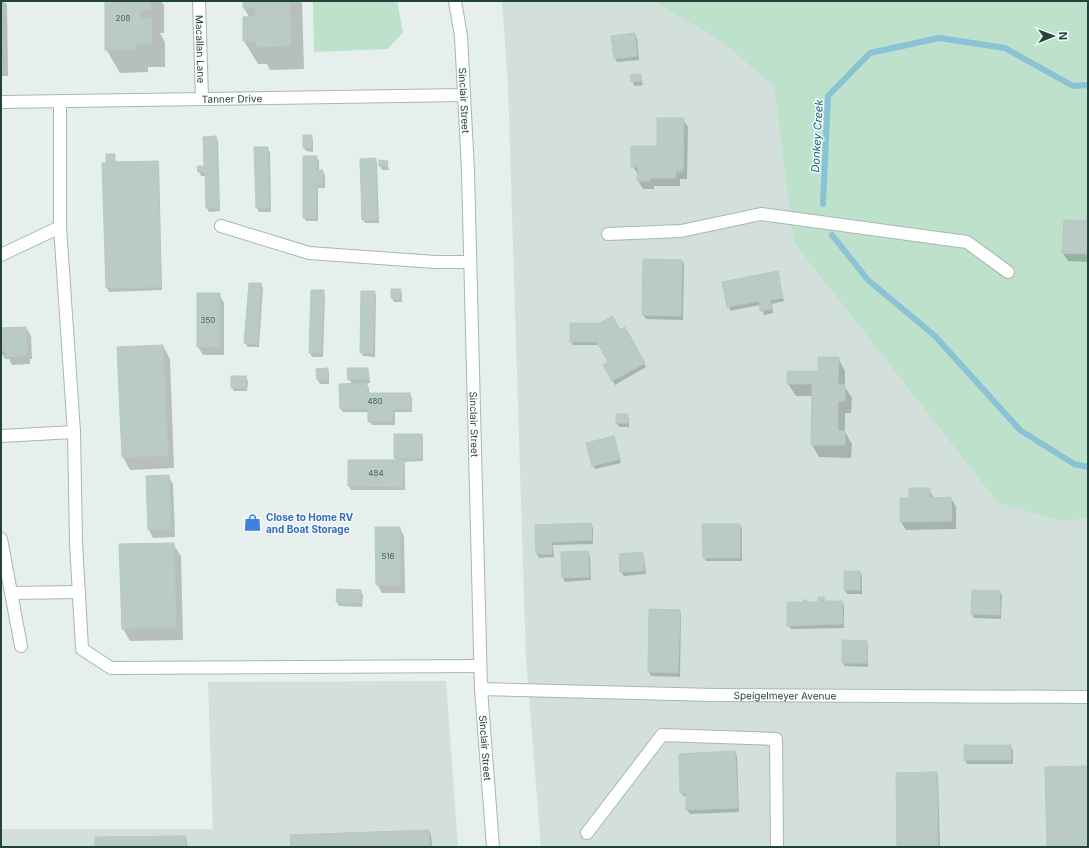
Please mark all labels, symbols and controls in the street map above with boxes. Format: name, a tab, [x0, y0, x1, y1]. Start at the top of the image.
house number: 208	[116, 13, 130, 23]
street label: Macallan Lane	[193, 15, 208, 83]
north arrow	[1033, 16, 1073, 56]
text: N	[1056, 32, 1070, 40]
street label: Sinclair Street	[457, 67, 472, 134]
street label: Tanner Drive	[202, 92, 262, 105]
water label: Donkey Creek	[808, 98, 826, 173]
house number: 350	[201, 315, 215, 325]
street label: Sinclair Street	[468, 391, 481, 458]
house number: 480	[367, 396, 383, 406]
house number: 484	[368, 468, 384, 478]
place label: Close to Home RV and Boat Storage	[266, 511, 354, 536]
shop icon: Close to Home RV and Boat Storage	[243, 513, 263, 533]
house number: 516	[381, 551, 395, 561]
street label: Speigelmeyer Avenue	[734, 689, 836, 702]
street label: Sinclair Street	[477, 715, 494, 782]

